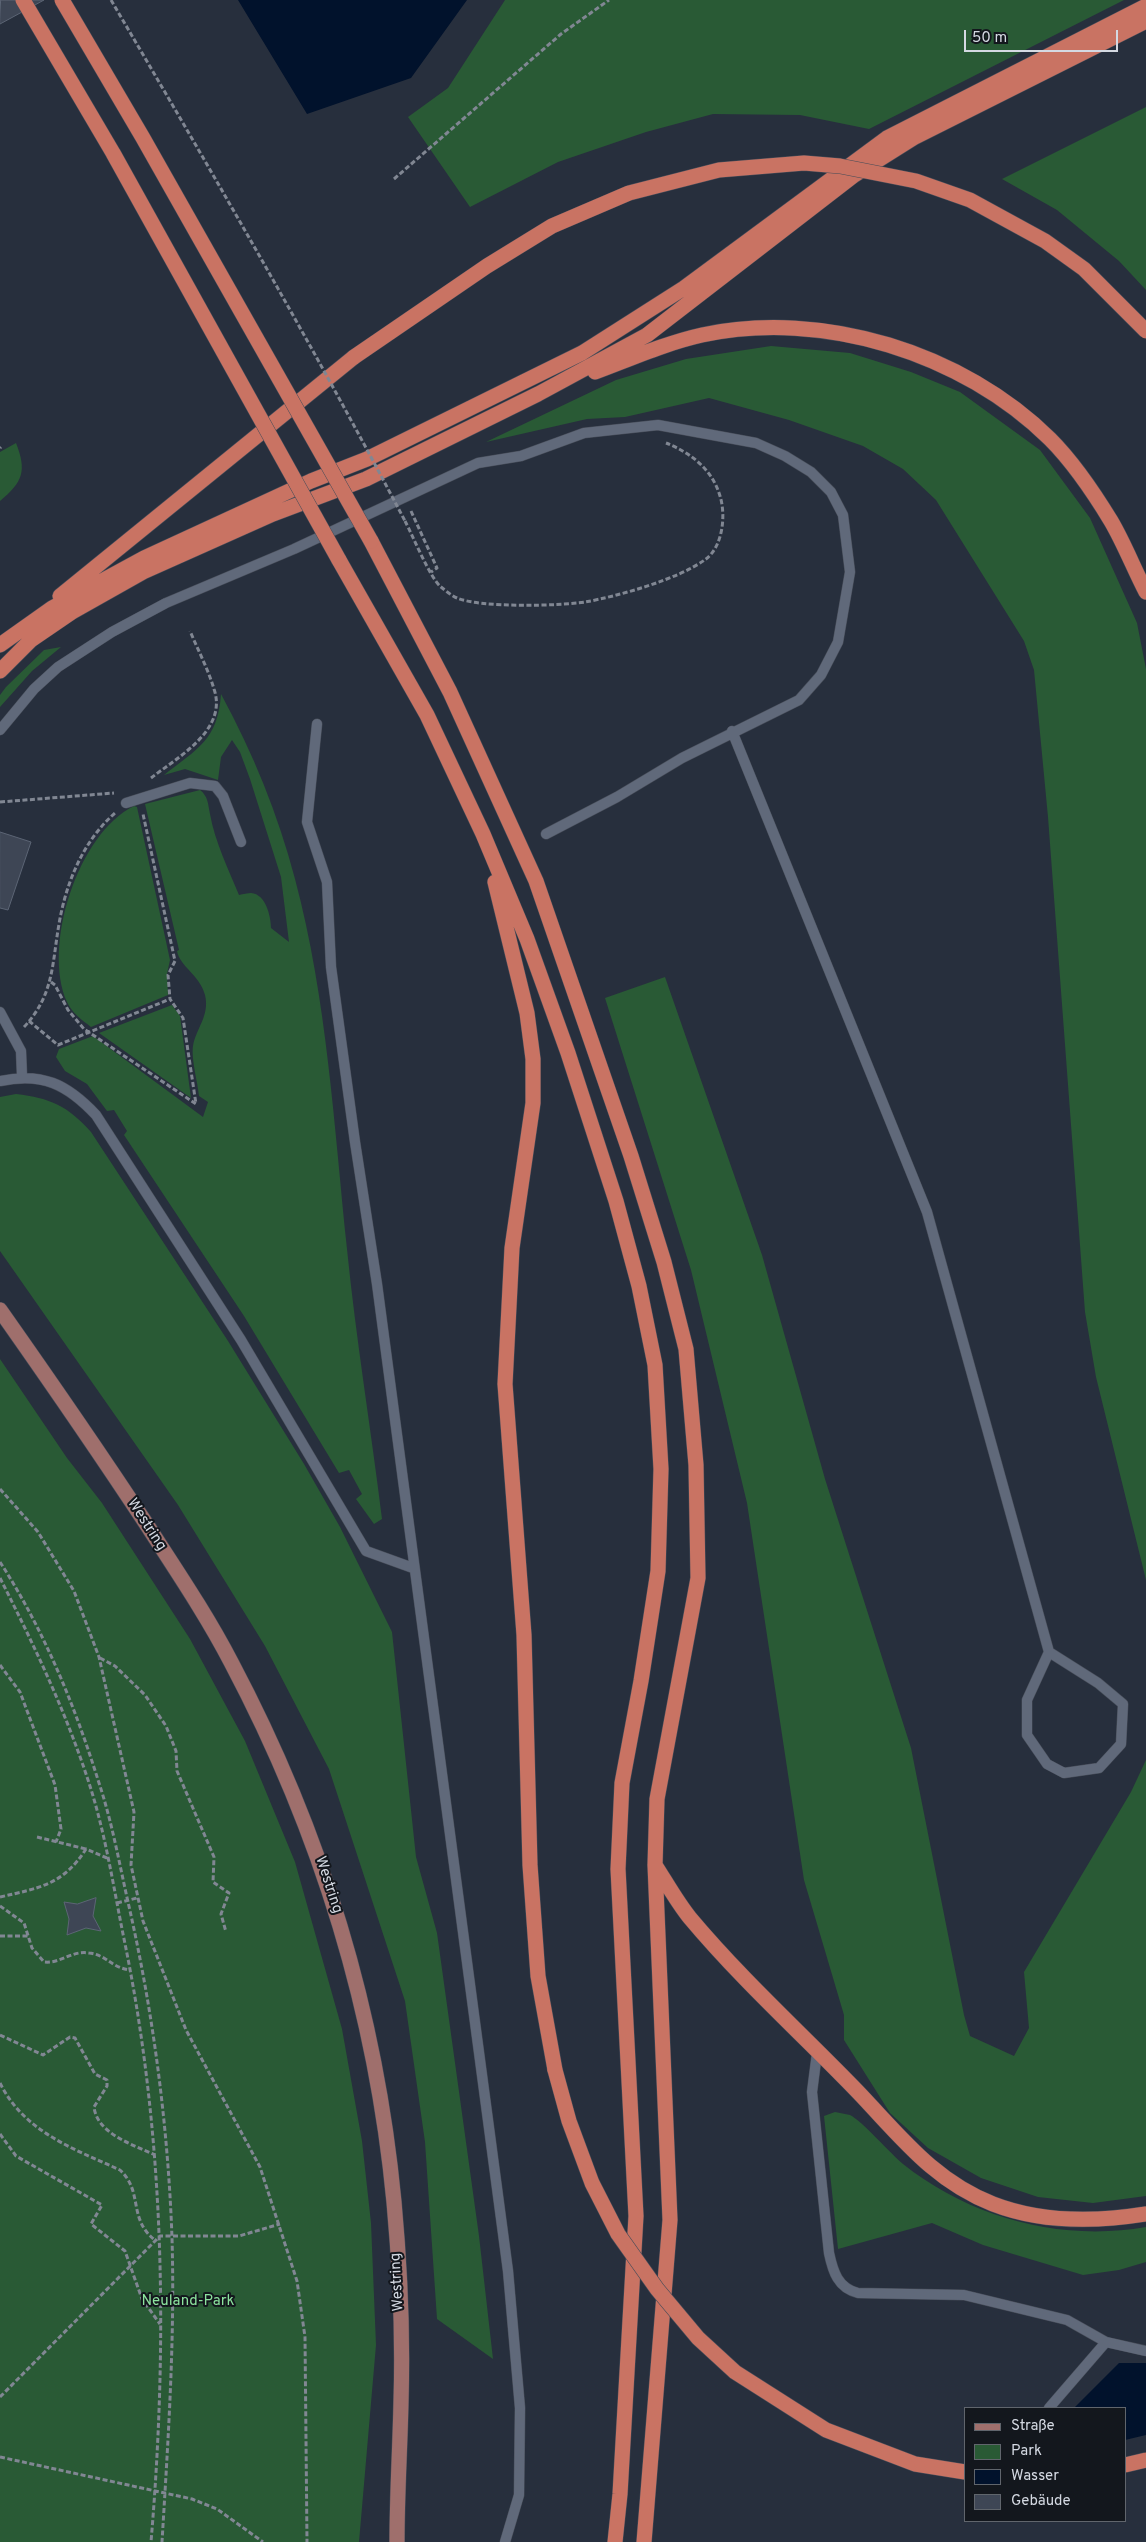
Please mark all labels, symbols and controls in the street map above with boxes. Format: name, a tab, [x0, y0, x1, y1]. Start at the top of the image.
scale bar	[966, 20, 1120, 52]
text: 50 m	[972, 29, 1007, 48]
street label: Westring	[122, 1495, 170, 1555]
street label: Westring	[310, 1854, 346, 1916]
street label: Westring	[387, 2252, 409, 2312]
park label: Neuland-Park	[141, 2293, 235, 2311]
legend	[964, 2407, 1126, 2522]
text: Straße	[1011, 2417, 1055, 2436]
text: Park	[1011, 2442, 1042, 2461]
text: Wasser	[1011, 2467, 1059, 2486]
text: Gebäude	[1011, 2492, 1071, 2511]

